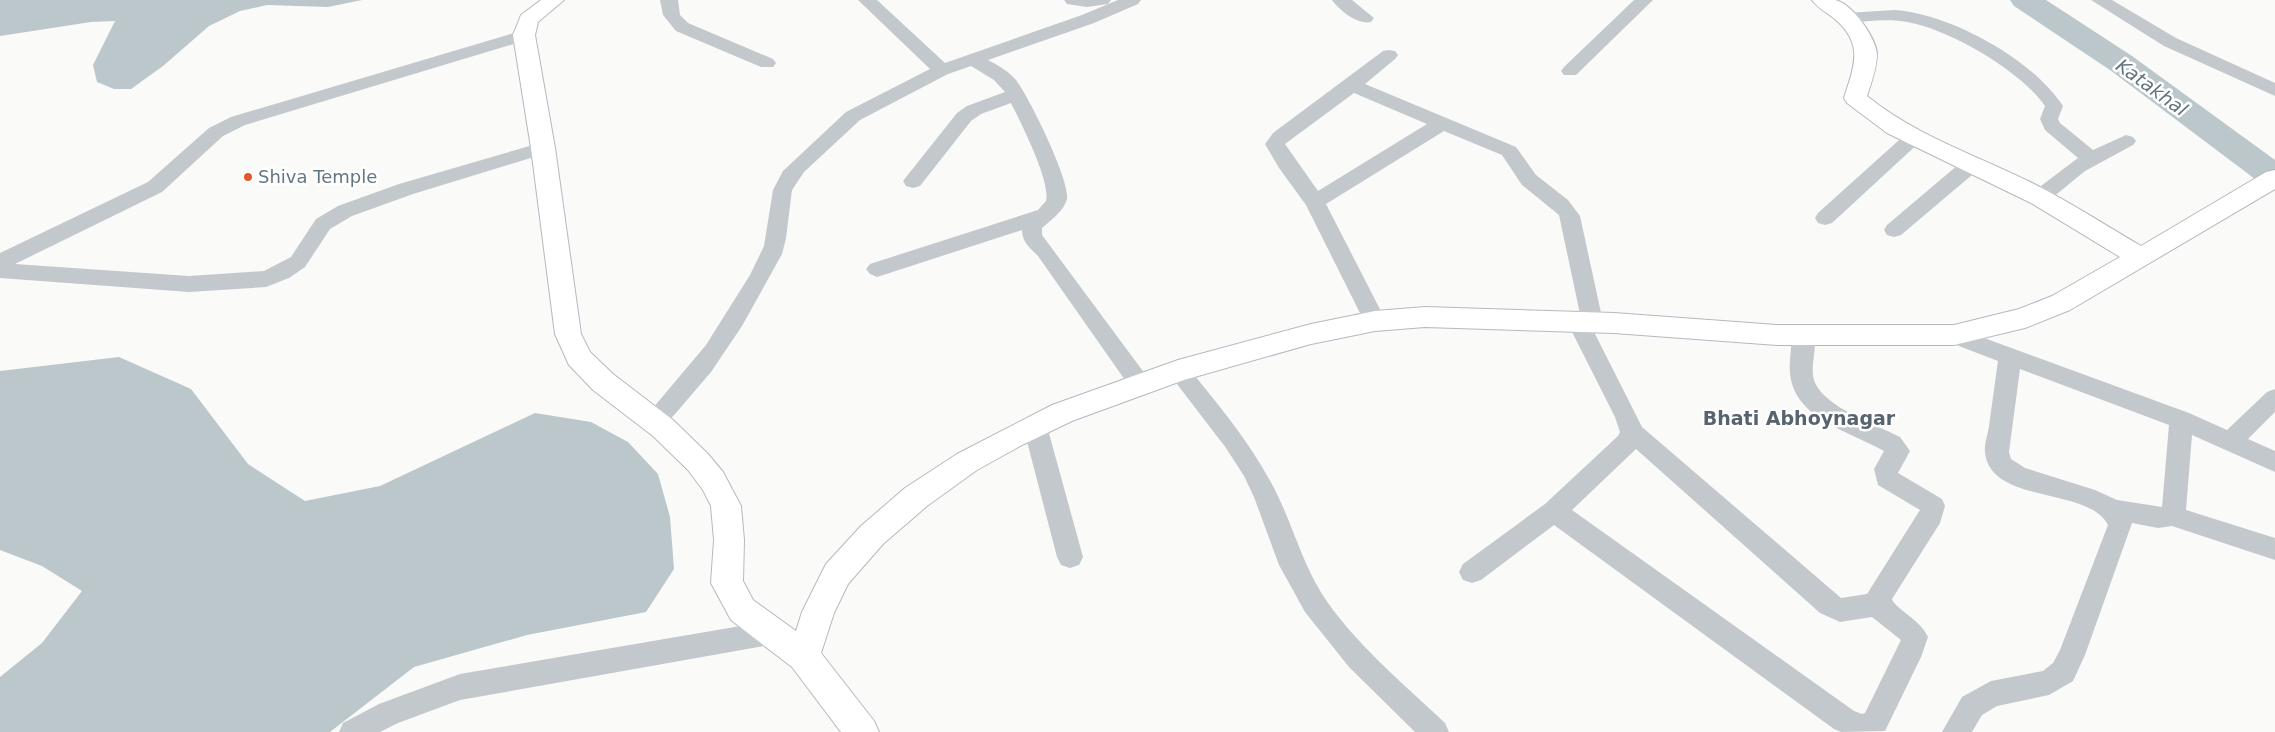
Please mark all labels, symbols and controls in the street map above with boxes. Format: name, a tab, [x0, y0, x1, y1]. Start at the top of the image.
water label: Katakhal	[2112, 54, 2192, 121]
place label: Shiva Temple	[258, 166, 377, 187]
marker: Shiva Temple	[242, 171, 254, 183]
district label: Bhati Abhoynagar	[1703, 407, 1896, 429]

